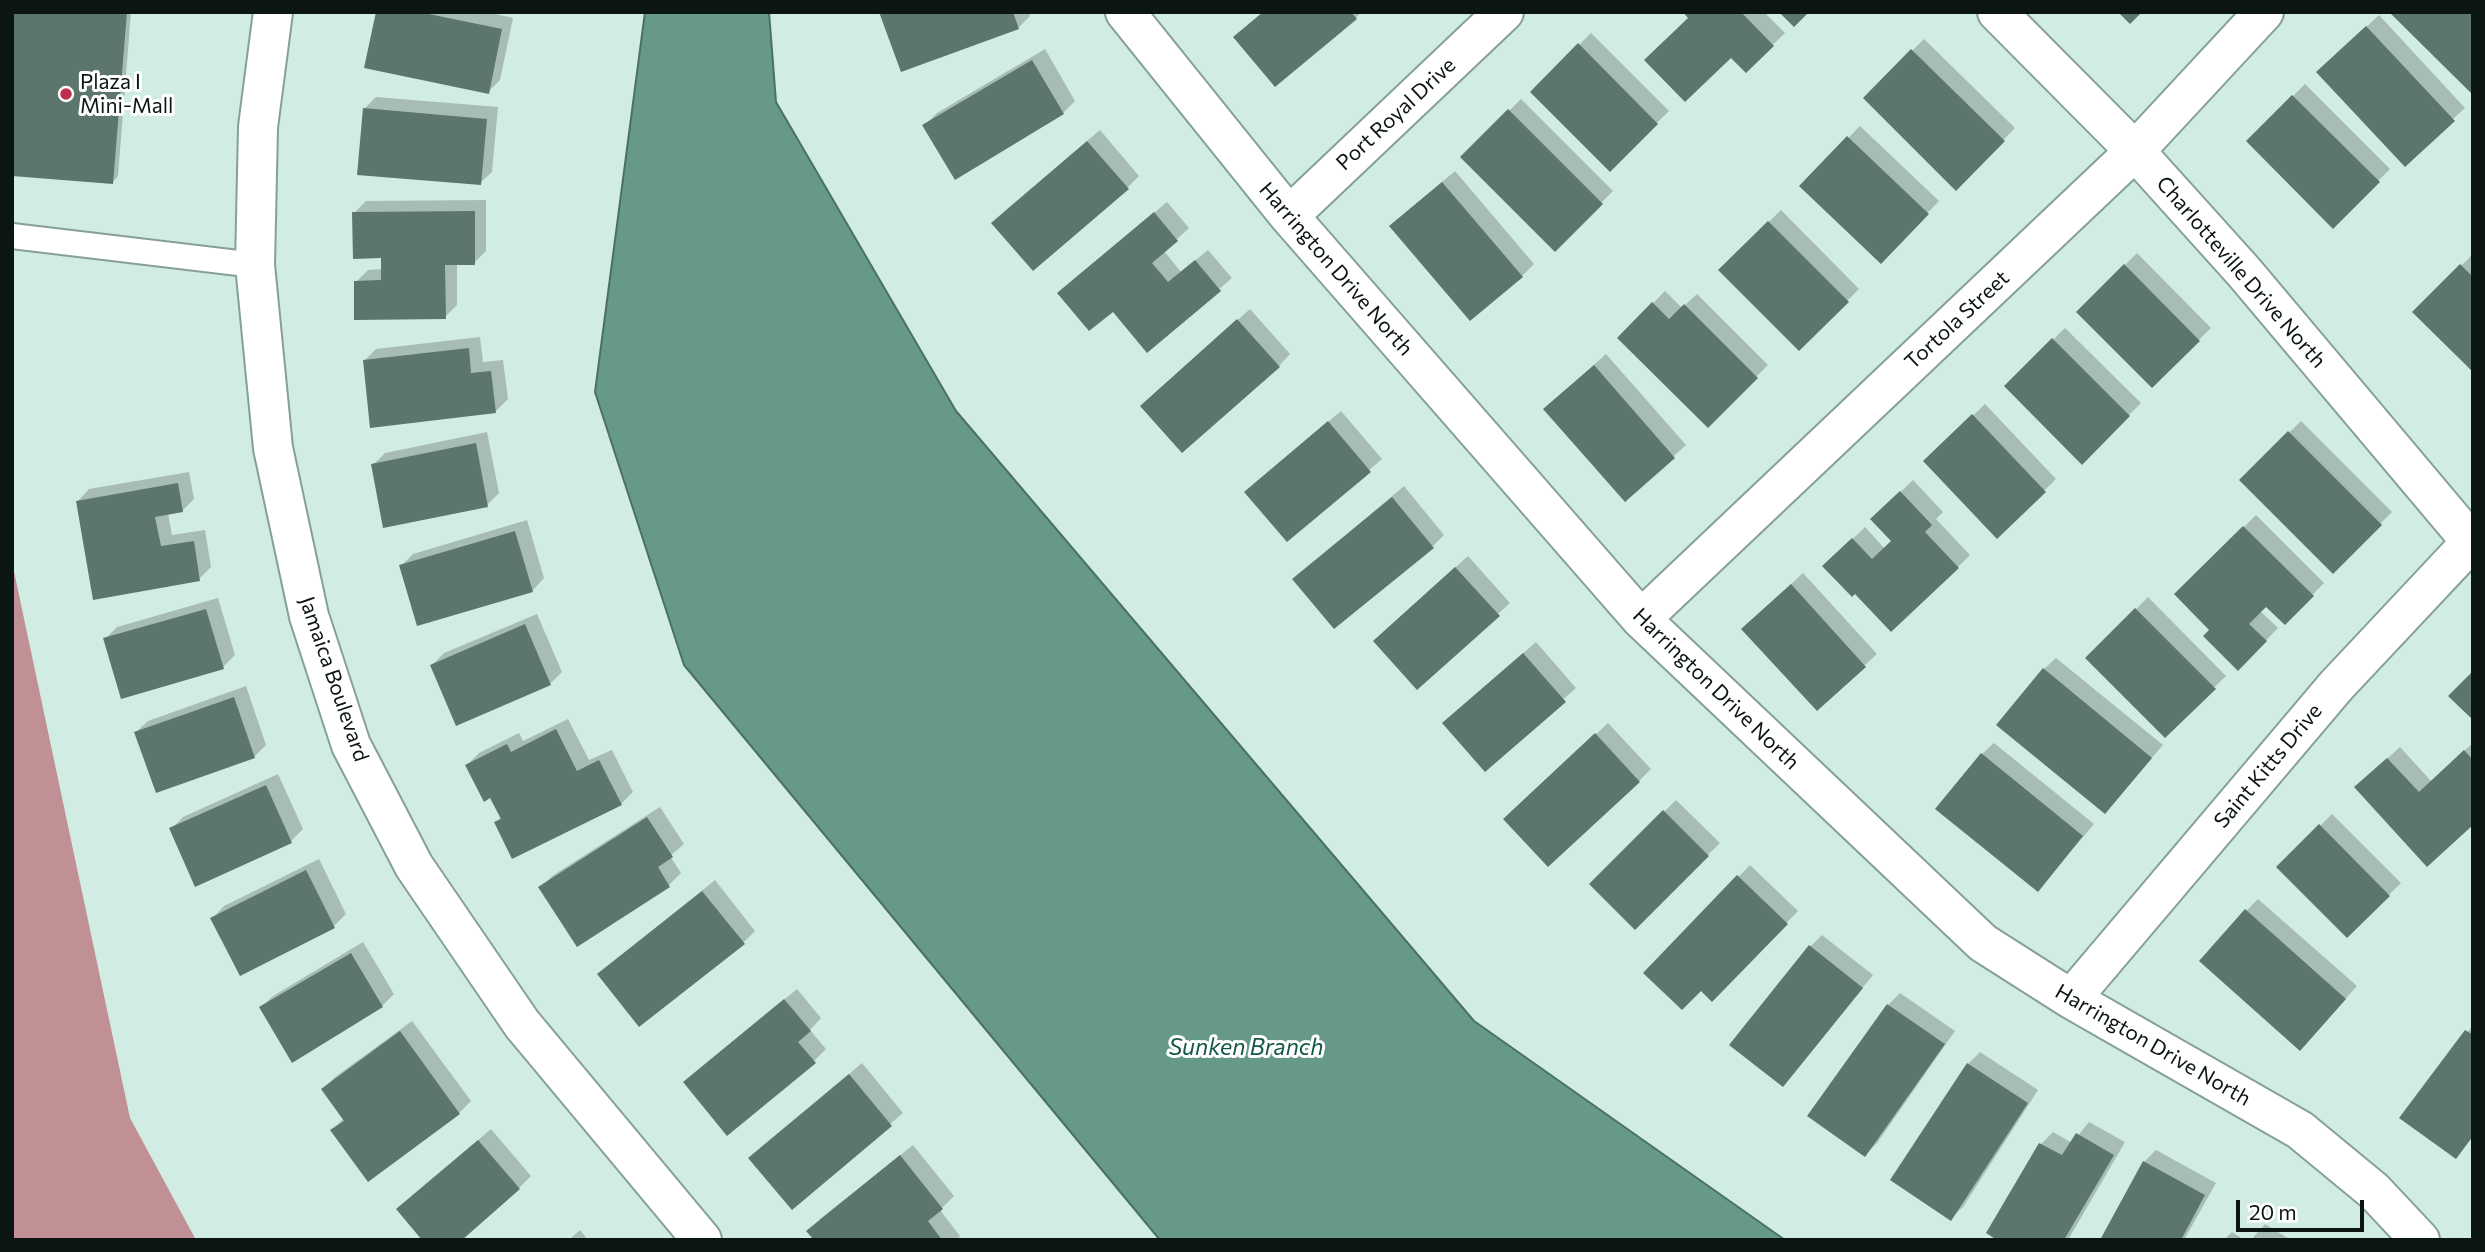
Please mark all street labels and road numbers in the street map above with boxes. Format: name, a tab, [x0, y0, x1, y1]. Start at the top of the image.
street label: Port Royal Drive	[1331, 52, 1461, 176]
street label: Charlotteville Drive North	[2151, 171, 2331, 373]
street label: Harrington Drive North	[1254, 177, 1418, 361]
street label: Tortola Street	[1900, 265, 2014, 375]
street label: Jamaica Boulevard	[294, 593, 374, 765]
street label: Harrington Drive North	[1628, 603, 1804, 775]
street label: Saint Kitts Drive	[2209, 699, 2327, 833]
street label: Harrington Drive North	[2051, 979, 2255, 1111]

